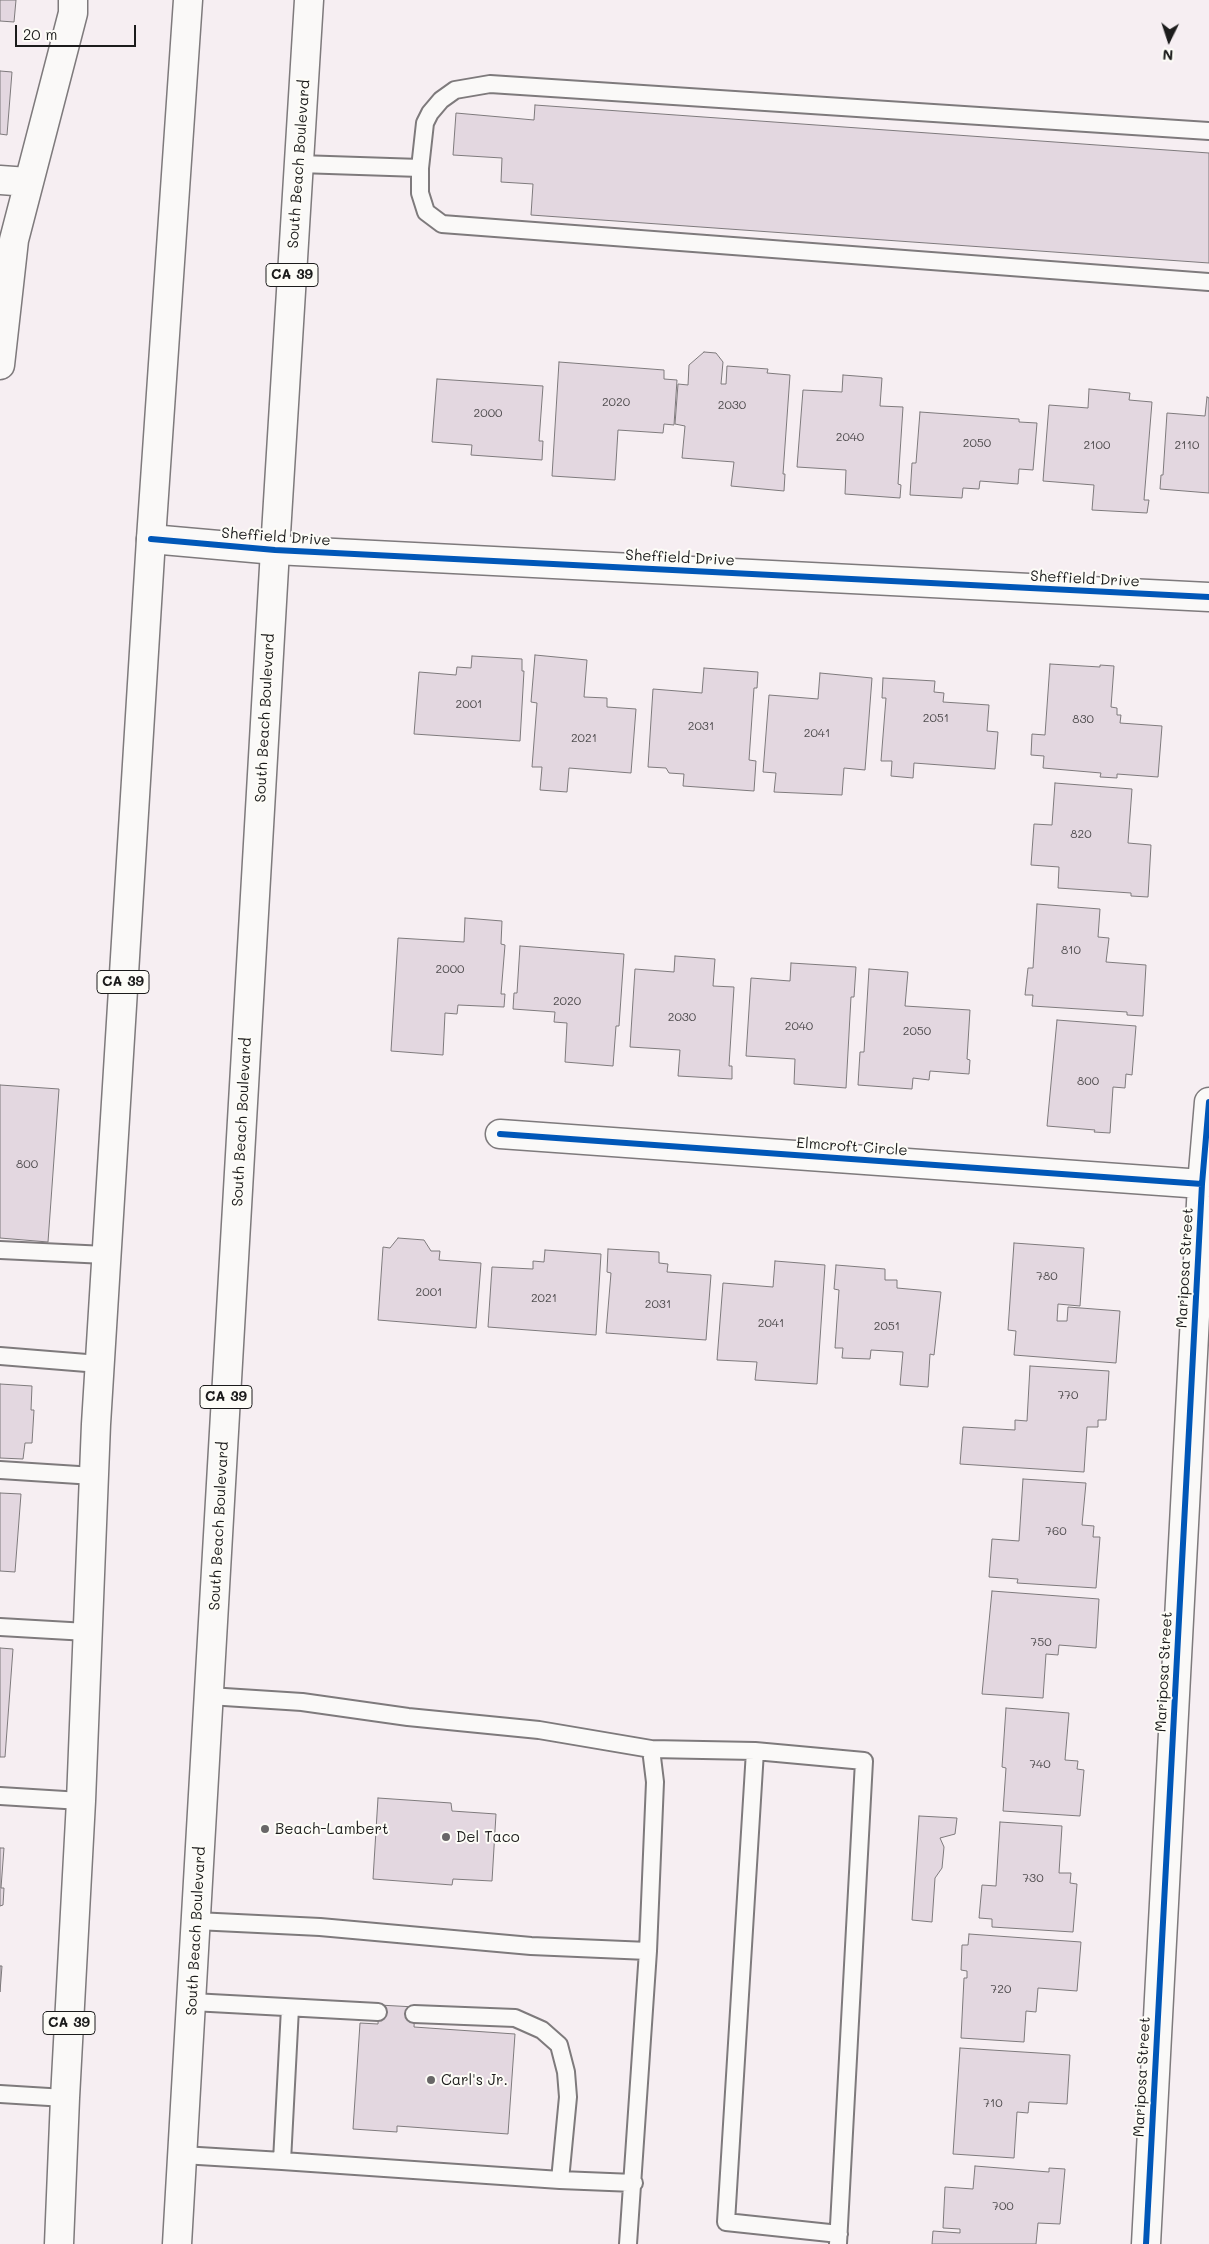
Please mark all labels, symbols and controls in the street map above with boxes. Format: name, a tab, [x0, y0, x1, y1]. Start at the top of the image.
scale bar	[18, 15, 139, 47]
north arrow	[1144, 15, 1194, 65]
text: 20 m	[23, 24, 57, 44]
text: N	[1162, 46, 1174, 65]
street label: South Beach Boulevard	[284, 79, 314, 249]
road number: CA 39	[266, 264, 318, 286]
house number: 2020	[602, 395, 630, 409]
house number: 2030	[718, 398, 746, 412]
house number: 2000	[474, 406, 502, 420]
house number: 2040	[836, 430, 864, 444]
house number: 2050	[963, 436, 991, 450]
house number: 2100	[1084, 438, 1110, 452]
house number: 2110	[1175, 438, 1199, 452]
street label: Sheffield Drive	[221, 524, 331, 550]
street label: Sheffield Drive	[625, 546, 735, 570]
street label: Sheffield Drive	[1030, 567, 1140, 591]
street label: South Beach Boulevard	[252, 633, 278, 803]
house number: 2001	[456, 697, 482, 711]
house number: 2051	[923, 711, 949, 725]
house number: 830	[1072, 712, 1094, 726]
house number: 2031	[688, 719, 714, 733]
house number: 2041	[804, 726, 830, 740]
house number: 2021	[571, 731, 597, 745]
house number: 820	[1070, 827, 1092, 841]
house number: 810	[1061, 943, 1081, 957]
house number: 2000	[436, 962, 464, 976]
road number: CA 39	[97, 970, 149, 994]
house number: 2020	[553, 994, 581, 1008]
house number: 2030	[668, 1010, 696, 1024]
house number: 2040	[785, 1019, 813, 1033]
house number: 2050	[903, 1024, 931, 1038]
street label: South Beach Boulevard	[229, 1037, 255, 1207]
house number: 800	[1077, 1074, 1099, 1088]
street label: Elmcroft Circle	[796, 1134, 908, 1160]
house number: 800	[16, 1157, 38, 1171]
street label: Mariposa Street	[1173, 1207, 1197, 1329]
house number: 780	[1036, 1269, 1058, 1283]
house number: 2001	[416, 1285, 442, 1299]
house number: 2021	[531, 1291, 557, 1305]
house number: 2031	[645, 1297, 671, 1311]
house number: 2041	[758, 1316, 784, 1330]
house number: 2051	[874, 1319, 900, 1333]
road number: CA 39	[200, 1385, 252, 1408]
house number: 770	[1058, 1388, 1078, 1402]
street label: South Beach Boulevard	[206, 1441, 232, 1611]
house number: 760	[1045, 1524, 1067, 1538]
street label: Mariposa Street	[1152, 1611, 1176, 1733]
house number: 750	[1030, 1635, 1052, 1649]
house number: 740	[1029, 1757, 1051, 1771]
place label: Beach-Lambert	[275, 1820, 389, 1838]
marker: Beach-Lambert	[259, 1823, 271, 1835]
place label: Del Taco	[456, 1828, 520, 1846]
marker: Del Taco	[440, 1831, 452, 1843]
street label: South Beach Boulevard	[183, 1846, 209, 2016]
house number: 730	[1022, 1871, 1044, 1885]
house number: 720	[991, 1982, 1011, 1996]
road number: CA 39	[43, 2012, 95, 2035]
street label: Mariposa Street	[1130, 2016, 1154, 2138]
place label: Carl's Jr.	[441, 2071, 508, 2089]
marker: Carl's Jr.	[425, 2074, 437, 2086]
house number: 710	[983, 2096, 1003, 2110]
house number: 700	[992, 2199, 1014, 2213]

